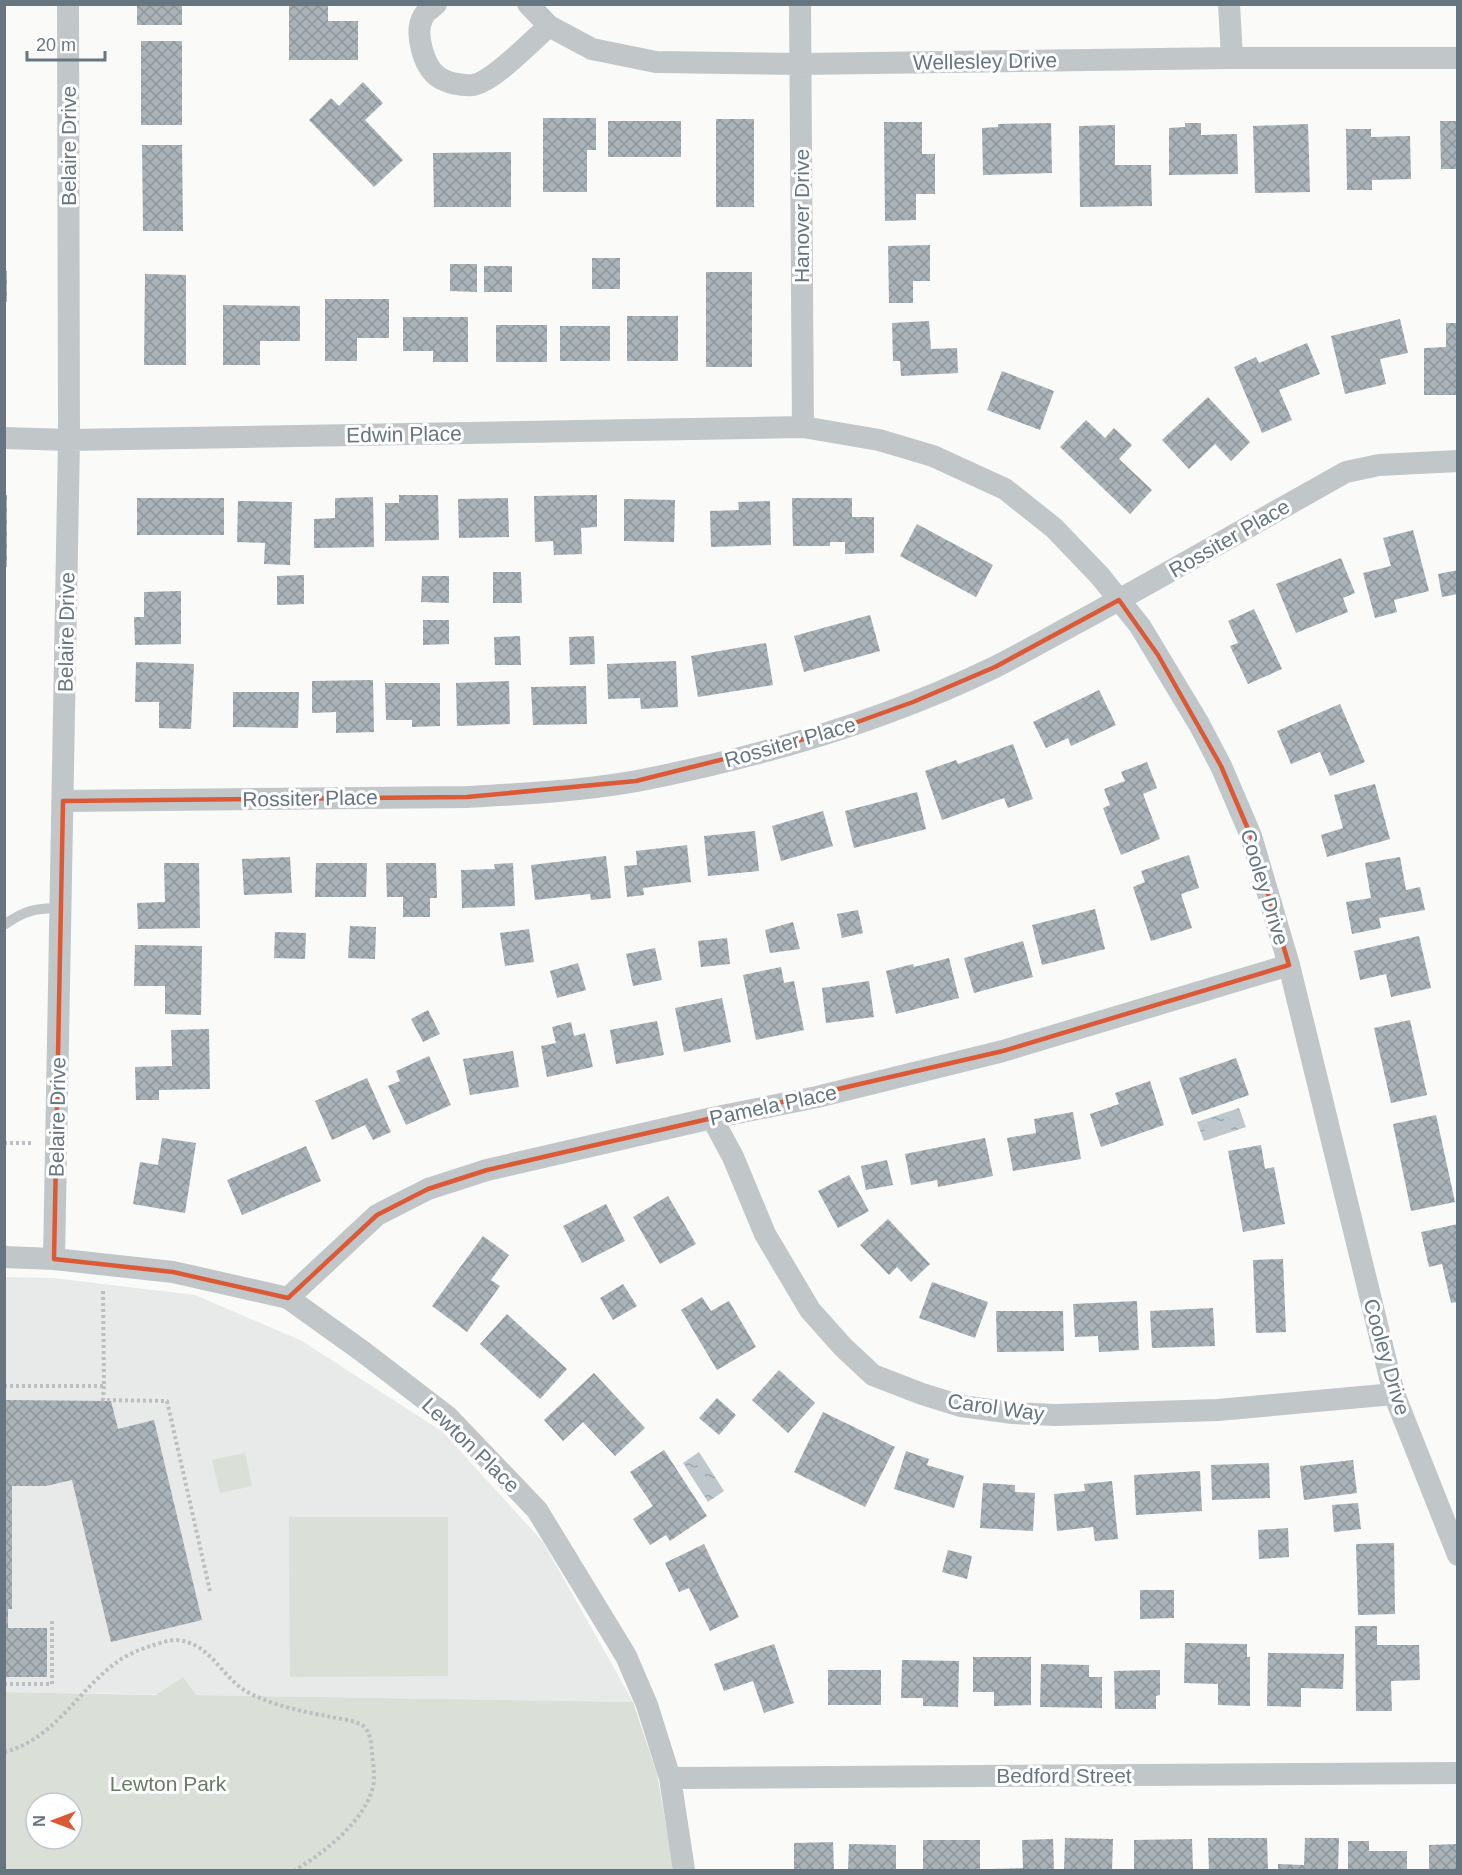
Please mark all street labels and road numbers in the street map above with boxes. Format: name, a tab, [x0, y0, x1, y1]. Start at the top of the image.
street label: Wellesley Drive	[913, 48, 1057, 74]
street label: Belaire Drive	[57, 86, 80, 206]
street label: Hanover Drive	[790, 149, 813, 283]
street label: Edwin Place	[346, 421, 462, 447]
street label: Rossiter Place	[1165, 494, 1293, 582]
street label: Belaire Drive	[53, 572, 79, 692]
street label: Rossiter Place	[722, 712, 858, 772]
street label: Rossiter Place	[242, 785, 378, 811]
street label: Cooley Drive	[1236, 826, 1294, 948]
street label: Belaire Drive	[44, 1057, 70, 1177]
street label: Pamela Place	[707, 1080, 839, 1130]
street label: Cooley Drive	[1359, 1296, 1415, 1418]
street label: Carol Way	[946, 1389, 1046, 1425]
street label: Lewton Place	[418, 1393, 524, 1497]
street label: Bedford Street	[996, 1764, 1132, 1787]

